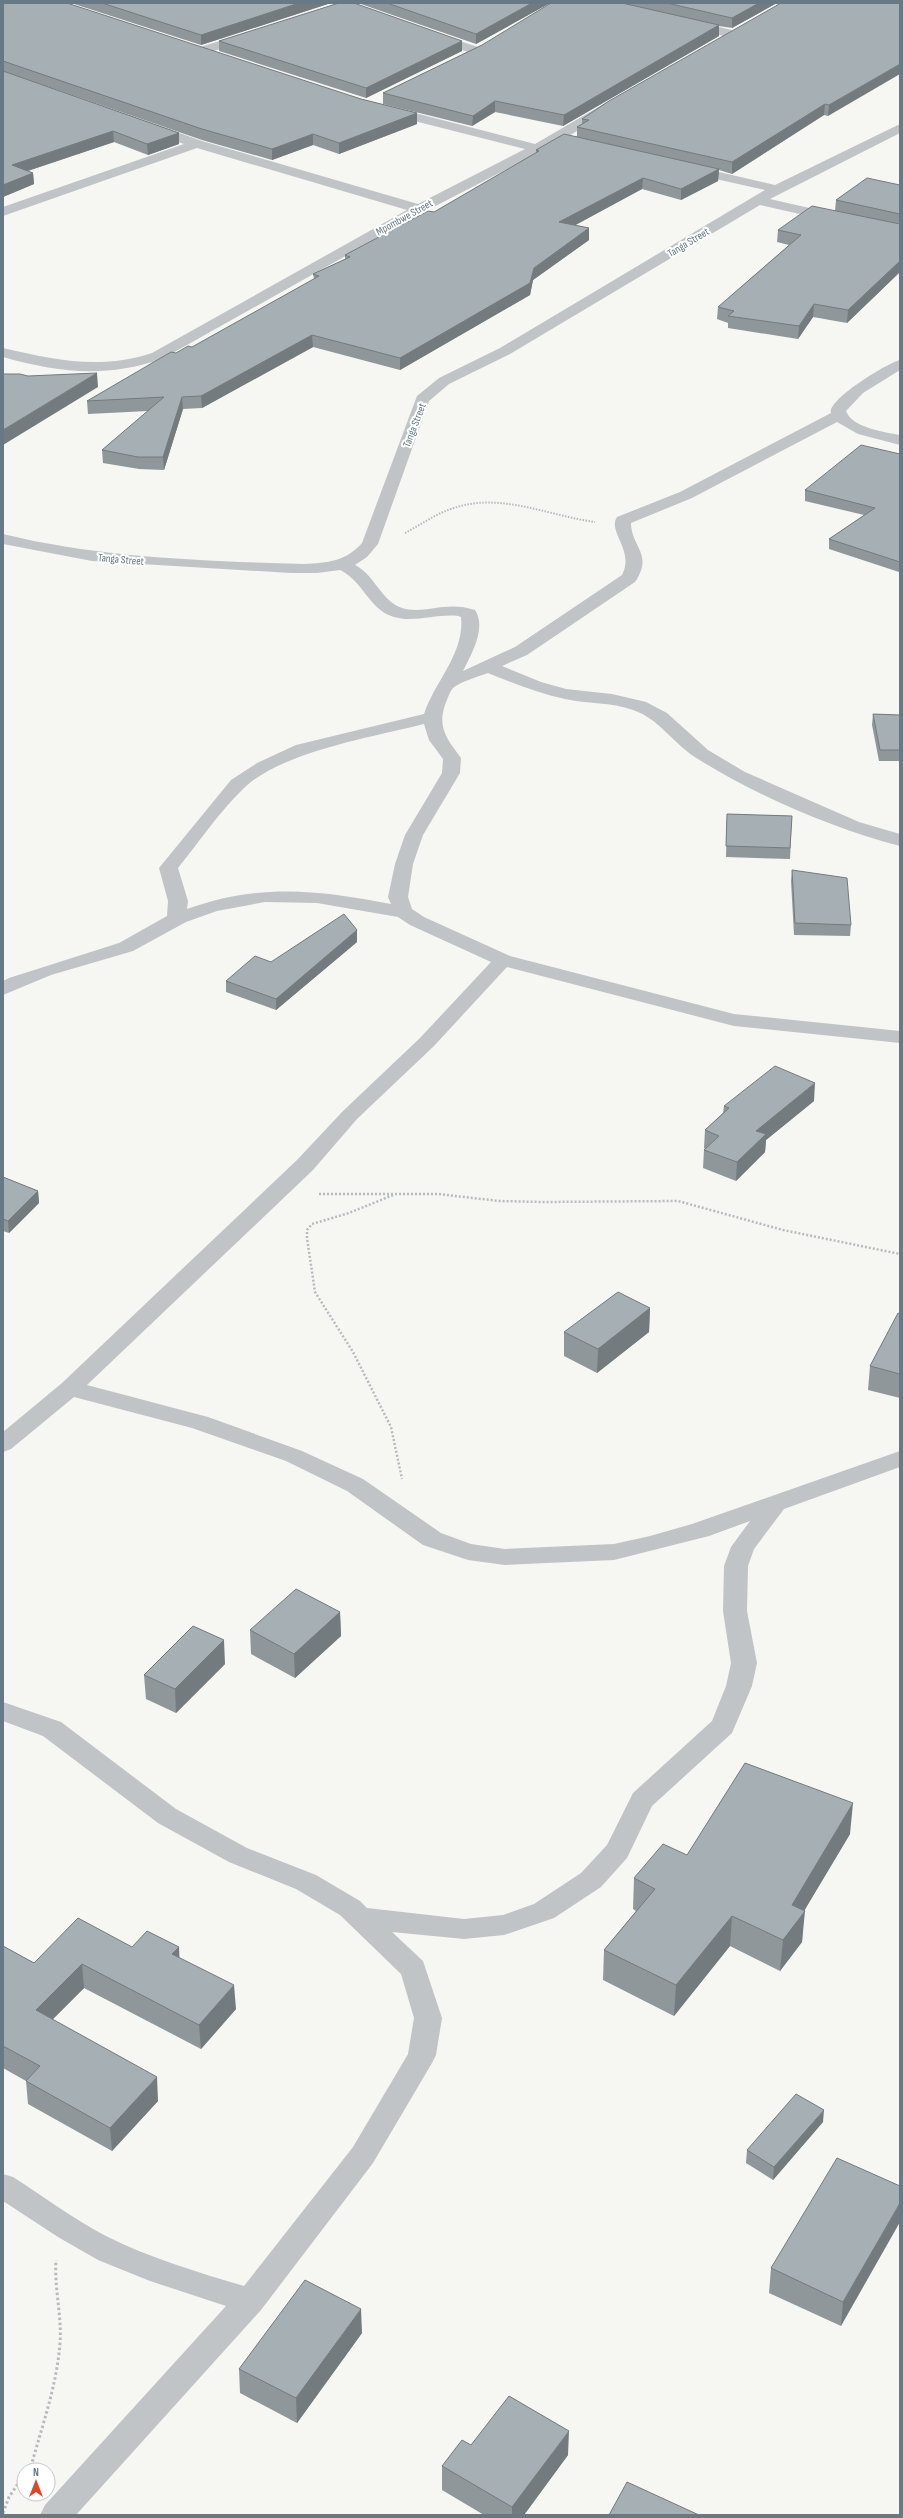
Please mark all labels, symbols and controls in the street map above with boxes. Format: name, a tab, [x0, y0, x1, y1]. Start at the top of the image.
street label: Mpombwe Street	[374, 196, 435, 238]
street label: Tanga Street	[665, 225, 712, 260]
street label: Tanga Street	[400, 401, 429, 449]
street label: Tanga Street	[97, 551, 145, 568]
north arrow	[16, 2462, 56, 2502]
text: N	[33, 2466, 39, 2479]

